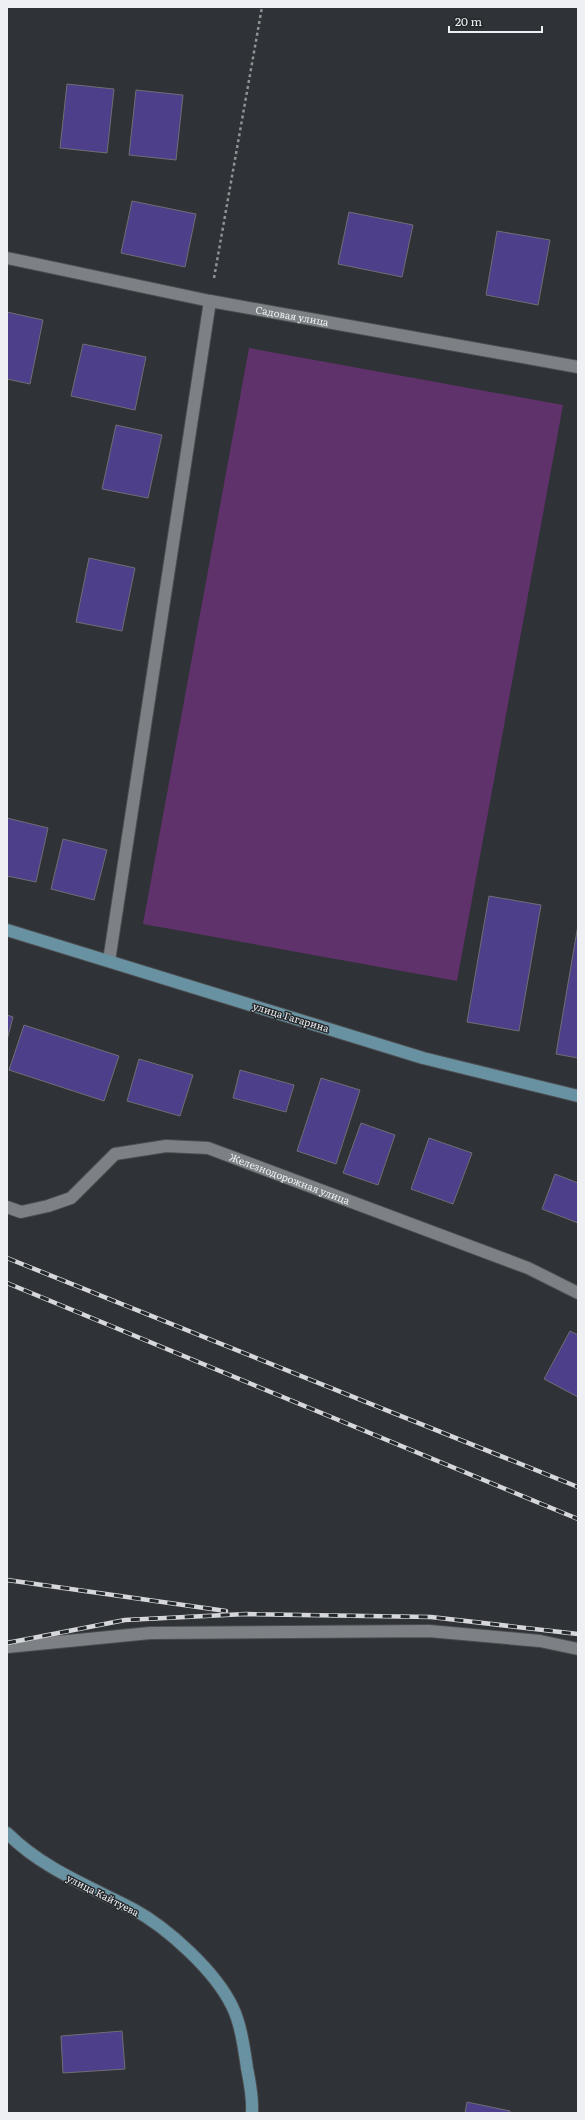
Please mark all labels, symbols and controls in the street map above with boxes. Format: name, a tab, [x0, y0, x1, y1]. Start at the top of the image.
scale bar	[449, 8, 542, 34]
text: 20 m	[455, 12, 482, 30]
street label: Садовая улица	[255, 301, 331, 329]
street label: улица Гагарина	[251, 998, 332, 1035]
street label: Железнодорожная улица	[228, 1149, 353, 1208]
street label: улица Кайтуева	[64, 1870, 143, 1920]

